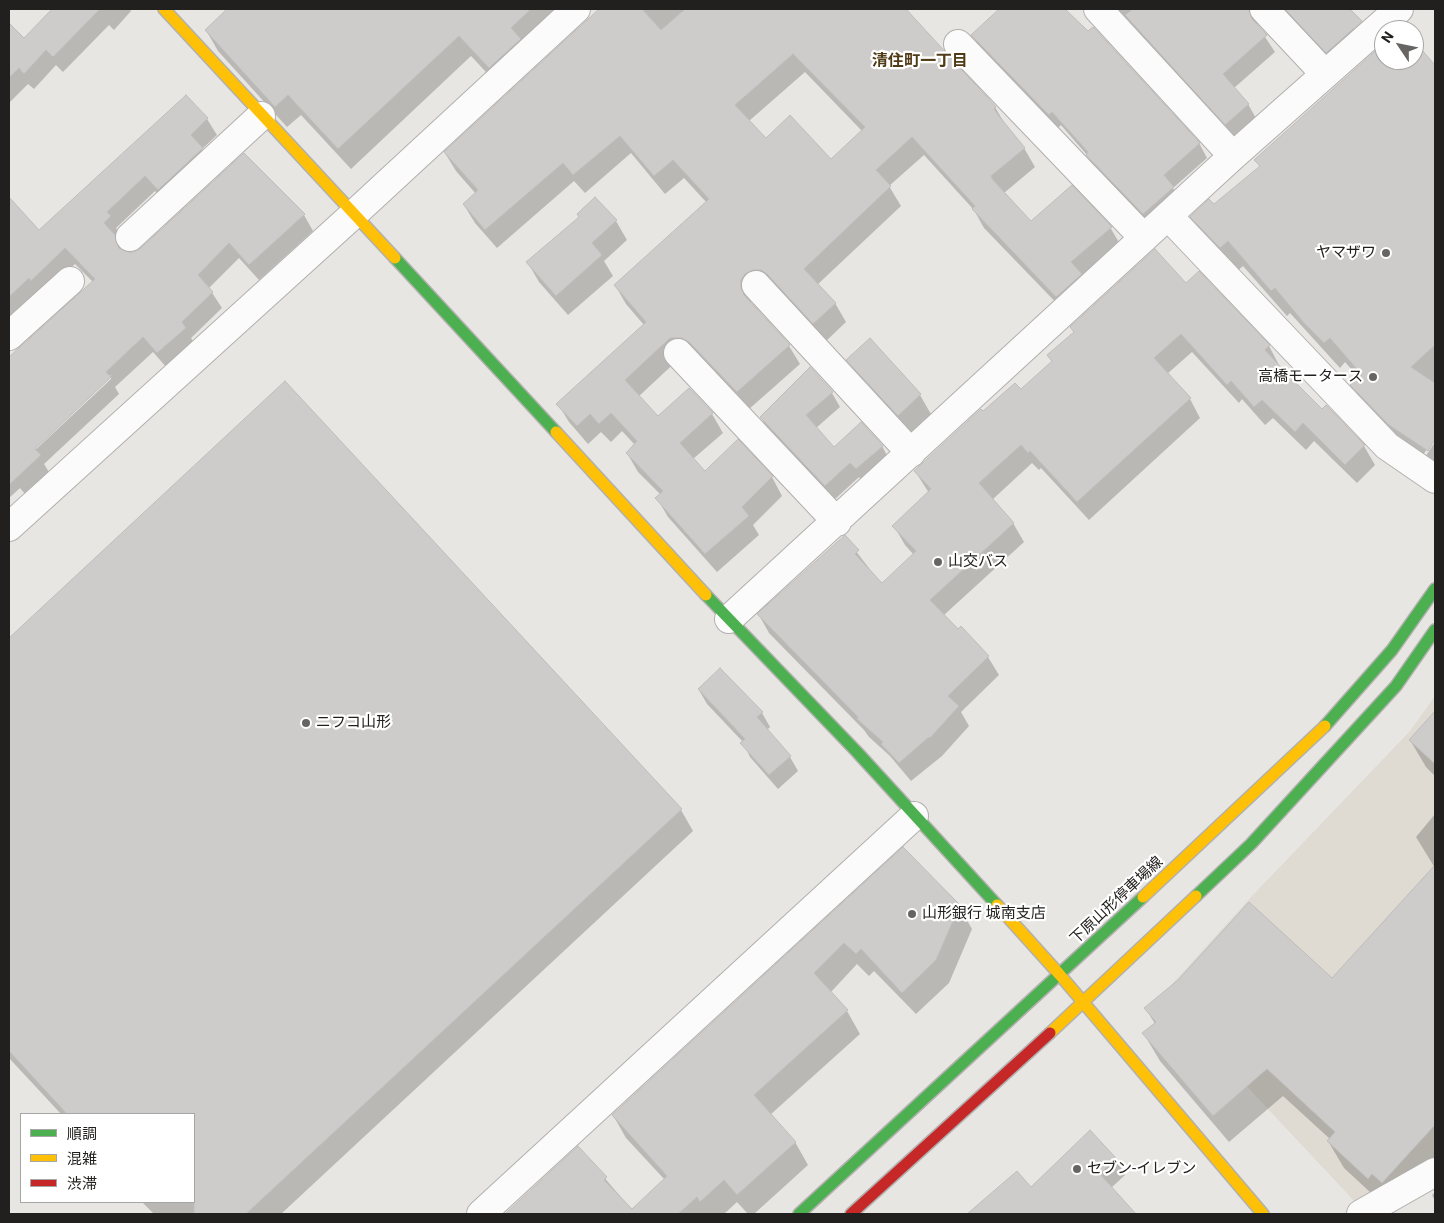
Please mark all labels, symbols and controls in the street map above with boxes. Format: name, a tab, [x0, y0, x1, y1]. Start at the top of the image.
north arrow	[1374, 20, 1424, 70]
text: N	[1378, 29, 1397, 46]
district label: 清住町一丁目	[872, 52, 968, 72]
place label: ヤマザワ	[1316, 244, 1376, 262]
marker: ヤマザワ	[1380, 247, 1392, 259]
place label: 高橋モータース	[1258, 368, 1363, 386]
marker: 高橋モータース	[1367, 371, 1379, 383]
place label: 山交バス	[948, 553, 1008, 571]
marker: 山交バス	[932, 556, 944, 568]
place label: ニフコ山形	[316, 714, 391, 732]
marker: ニフコ山形	[300, 717, 312, 729]
street label: 下原山形停車場線	[1067, 853, 1167, 949]
place label: 山形銀行 城南支店	[922, 905, 1046, 923]
marker: 山形銀行 城南支店	[906, 908, 918, 920]
legend	[20, 1113, 195, 1203]
text: 順調	[67, 1125, 97, 1143]
text: 混雑	[67, 1150, 97, 1168]
place label: セブン-イレブン	[1087, 1160, 1196, 1178]
marker: セブン-イレブン	[1071, 1163, 1083, 1175]
text: 渋滞	[67, 1175, 97, 1193]

